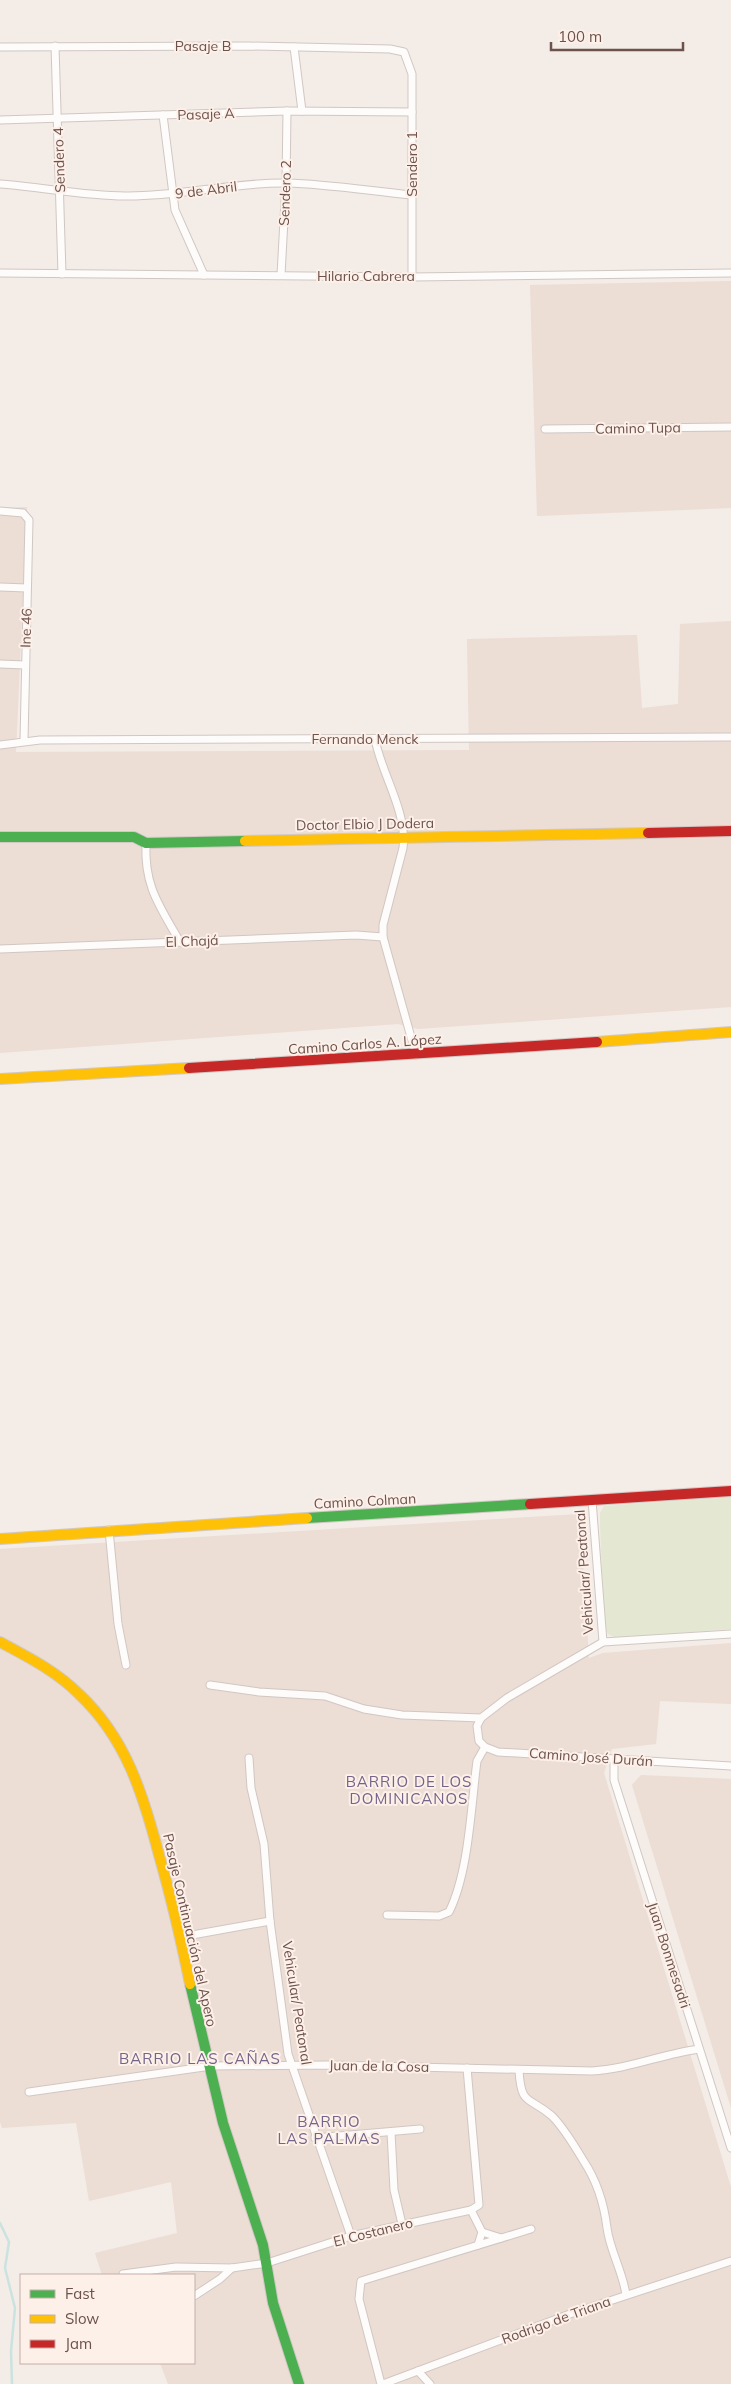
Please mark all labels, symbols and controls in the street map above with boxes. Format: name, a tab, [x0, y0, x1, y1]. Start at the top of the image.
scale bar	[551, 20, 684, 52]
text: 100 m	[558, 27, 602, 46]
street label: Pasaje B	[175, 37, 231, 55]
street label: Pasaje A	[177, 104, 236, 124]
street label: Sendero 4	[49, 126, 69, 193]
street label: Sendero 1	[403, 131, 421, 197]
street label: Sendero 2	[275, 160, 295, 226]
street label: 9 de Abril	[174, 177, 238, 203]
street label: Hilario Cabrera	[317, 267, 415, 285]
street label: Camino Tupa	[595, 418, 681, 438]
street label: Ine 46	[16, 608, 36, 648]
street label: Fernando Menck	[311, 730, 419, 748]
street label: Doctor Elbio J Dodera	[296, 814, 434, 834]
street label: El Chajá	[165, 931, 219, 951]
street label: Camino Carlos A. López	[287, 1030, 443, 1058]
street label: Camino Colman	[313, 1489, 417, 1513]
street label: Vehicular/ Peatonal	[571, 1509, 597, 1635]
street label: Camino José Durán	[528, 1744, 654, 1770]
district label: BARRIO DE LOS DOMINICANOS	[346, 1772, 472, 1808]
street label: Pasaje Continuación del Apero	[159, 1832, 221, 2028]
street label: Juan Bonmesadri	[643, 1900, 695, 2010]
street label: Vehicular/ Peatonal	[278, 1940, 316, 2066]
district label: BARRIO LAS CAÑAS	[119, 2049, 281, 2068]
street label: Juan de la Cosa	[329, 2056, 429, 2076]
district label: BARRIO LAS PALMAS	[277, 2112, 381, 2148]
street label: El Costanero	[331, 2213, 415, 2251]
legend	[20, 2274, 195, 2364]
text: Fast	[65, 2284, 95, 2303]
street label: Rodrigo de Triana	[499, 2292, 613, 2348]
text: Slow	[65, 2309, 99, 2328]
text: Jam	[65, 2334, 92, 2353]

